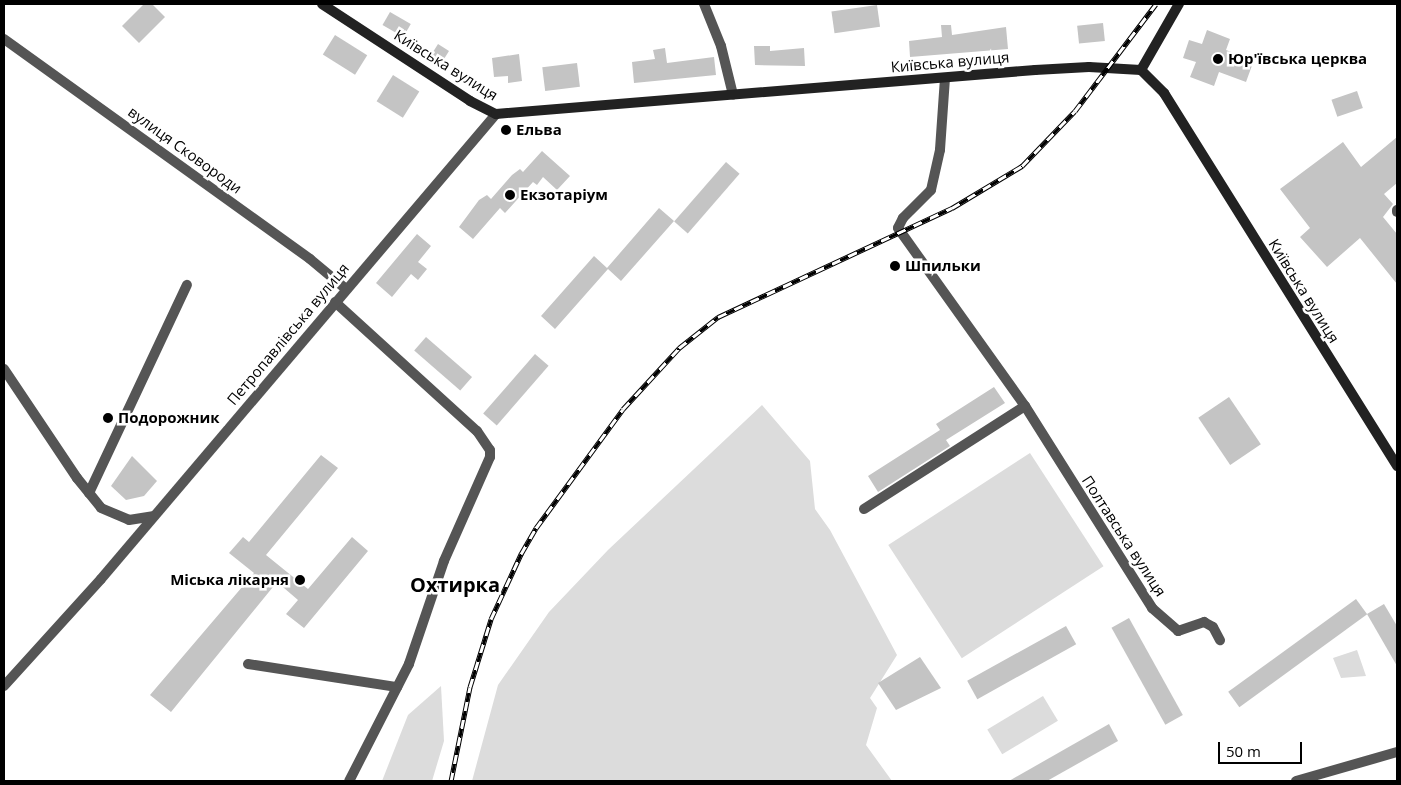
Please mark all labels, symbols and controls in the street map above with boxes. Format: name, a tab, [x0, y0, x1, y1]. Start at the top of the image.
street label: Київська вулиця	[391, 26, 501, 104]
street label: Київська вулиця	[890, 48, 1010, 76]
place label: Юр'ївська церква	[1228, 50, 1367, 68]
marker: Юр'ївська церква	[1212, 53, 1224, 65]
street label: вулиця Сковороди	[125, 103, 245, 197]
place label: Ельва	[516, 121, 562, 139]
marker: Ельва	[500, 124, 512, 136]
place label: Екзотаріум	[520, 186, 608, 204]
marker: Екзотаріум	[504, 189, 516, 201]
street label: Київська вулиця	[1265, 236, 1343, 346]
place label: Шпильки	[905, 257, 981, 275]
street label: Петропавлівська вулиця	[223, 259, 353, 409]
marker: Шпильки	[889, 260, 901, 272]
place label: Подорожник	[118, 409, 220, 427]
marker: Подорожник	[102, 412, 114, 424]
street label: Полтавська вулиця	[1078, 472, 1170, 600]
place label: Міська лікарня	[170, 571, 289, 589]
district label: Охтирка	[410, 572, 500, 596]
marker: Міська лікарня	[293, 573, 307, 587]
scale bar	[1221, 732, 1305, 764]
text: 50 m	[1226, 741, 1261, 761]

